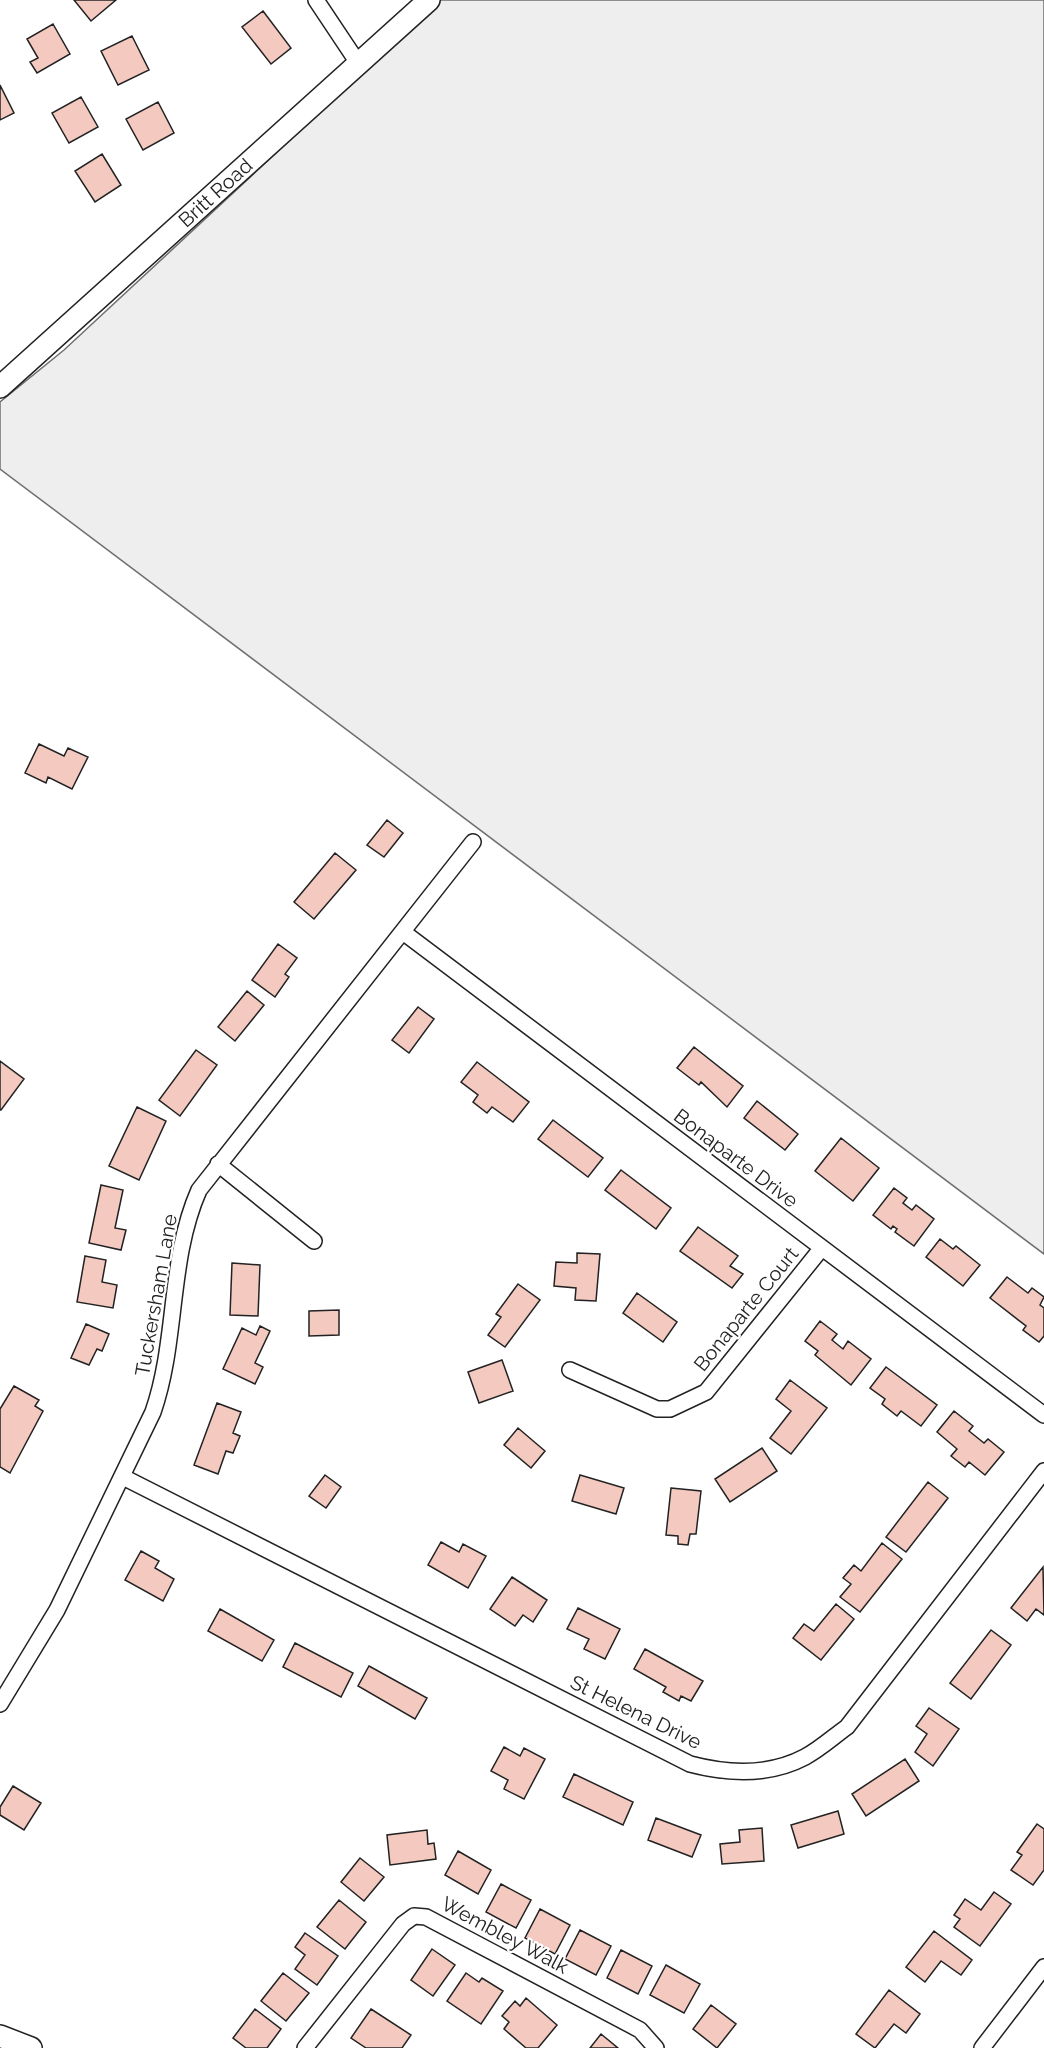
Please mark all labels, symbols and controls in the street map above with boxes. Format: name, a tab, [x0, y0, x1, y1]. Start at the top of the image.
street label: Britt Road	[173, 153, 257, 232]
street label: Bonaparte Drive	[669, 1104, 803, 1213]
street label: Tuckersham Lane	[130, 1212, 182, 1378]
street label: Bonaparte Court	[689, 1242, 804, 1376]
street label: St Helena Drive	[567, 1670, 706, 1754]
street label: Wembley Walk	[437, 1891, 573, 1979]

